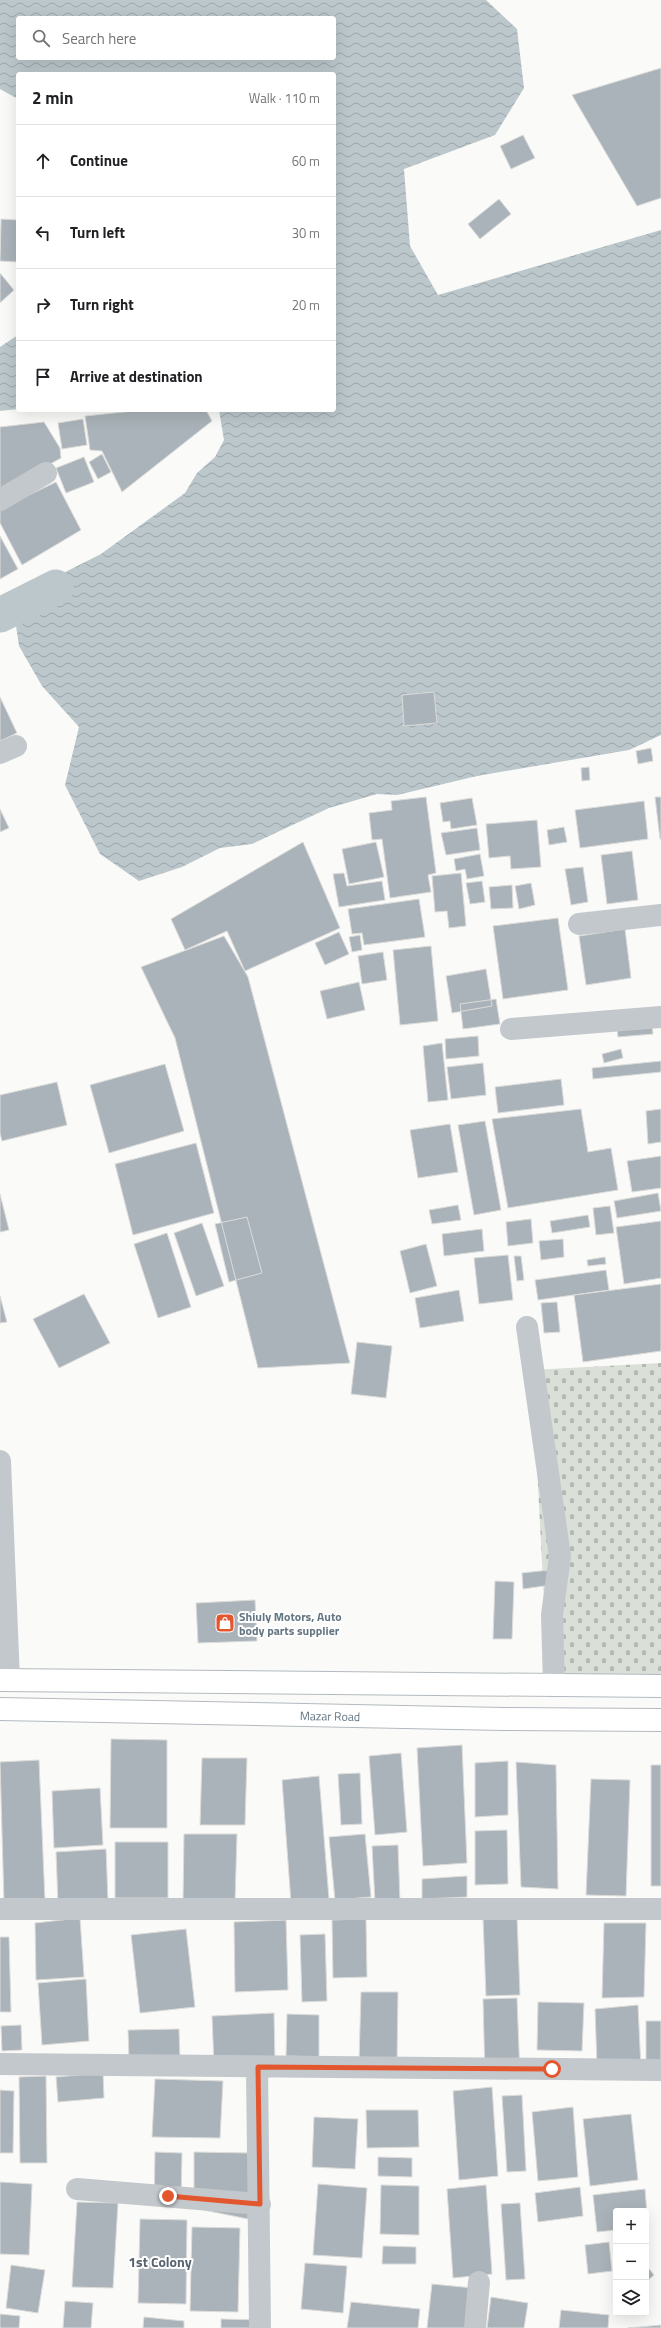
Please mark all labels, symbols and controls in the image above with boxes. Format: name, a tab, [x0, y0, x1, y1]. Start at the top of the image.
search box	[16, 16, 336, 60]
icon: search	[30, 27, 52, 49]
text: Search here	[62, 27, 136, 50]
text: 2 min	[32, 85, 73, 111]
text: Walk · 110 m	[249, 88, 320, 108]
text: Continue	[70, 149, 128, 172]
icon: ahead	[32, 150, 54, 172]
text: 60 m	[292, 151, 320, 171]
text: Turn left	[70, 221, 125, 244]
icon: left	[32, 222, 54, 244]
text: 30 m	[292, 223, 320, 243]
text: Turn right	[70, 293, 134, 316]
icon: right	[32, 294, 54, 316]
text: 20 m	[292, 295, 320, 315]
text: Arrive at destination	[70, 365, 203, 388]
icon: arrive	[32, 366, 54, 388]
place label: Shiuly Motors, Auto body parts supplier	[239, 1607, 342, 1640]
shop icon: Shiuly Motors, Auto body parts supplier	[214, 1612, 236, 1634]
street label: Mazar Road	[300, 1706, 360, 1726]
route start	[543, 2060, 561, 2078]
route end	[159, 2187, 177, 2205]
map controls	[613, 2208, 649, 2316]
button: +	[613, 2208, 649, 2244]
button: −	[613, 2244, 649, 2280]
district label: 1st Colony	[128, 2251, 192, 2272]
button: layers	[613, 2280, 649, 2316]

